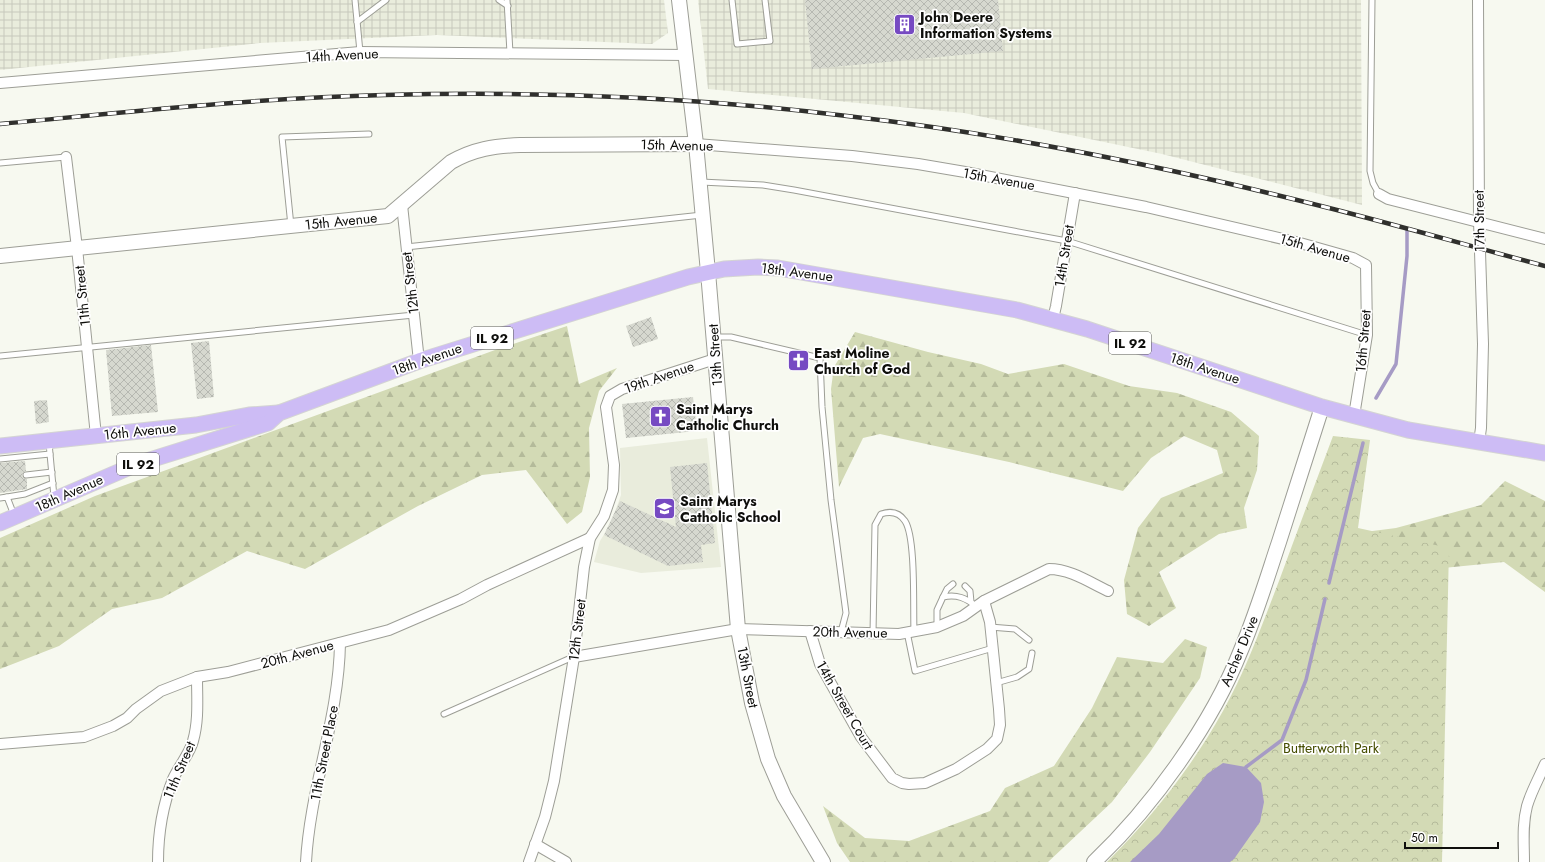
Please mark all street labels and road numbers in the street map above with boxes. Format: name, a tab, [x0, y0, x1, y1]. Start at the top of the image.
street label: 14th Avenue	[305, 43, 379, 67]
street label: 15th Avenue	[640, 134, 714, 156]
street label: 15th Avenue	[961, 163, 1037, 195]
street label: 17th Street	[1468, 189, 1490, 252]
street label: 15th Avenue	[304, 207, 378, 235]
street label: 14th Street	[1049, 223, 1079, 289]
street label: 15th Avenue	[1277, 228, 1353, 268]
street label: 12th Street	[396, 250, 424, 315]
street label: 18th Avenue	[760, 258, 834, 286]
street label: 11th Street	[69, 264, 95, 327]
street label: 16th Street	[1350, 308, 1376, 373]
street label: 13th Street	[703, 323, 727, 387]
road number: IL 92	[471, 327, 513, 349]
road number: IL 92	[1109, 332, 1151, 354]
street label: 18th Avenue	[389, 338, 465, 380]
street label: 18th Avenue	[1167, 347, 1243, 389]
street label: 19th Avenue	[621, 356, 697, 398]
street label: 16th Avenue	[103, 417, 177, 445]
road number: IL 92	[117, 453, 159, 475]
street label: 18th Avenue	[32, 469, 106, 517]
street label: 12th Street	[563, 597, 591, 662]
street label: Archer Drive	[1215, 612, 1263, 690]
street label: 20th Avenue	[812, 621, 888, 643]
street label: 20th Avenue	[258, 635, 336, 673]
street label: 13th Street	[732, 645, 764, 710]
street label: 14th Street Court	[811, 657, 879, 754]
street label: 11th Street Place	[305, 704, 343, 802]
street label: 11th Street	[158, 737, 200, 802]

